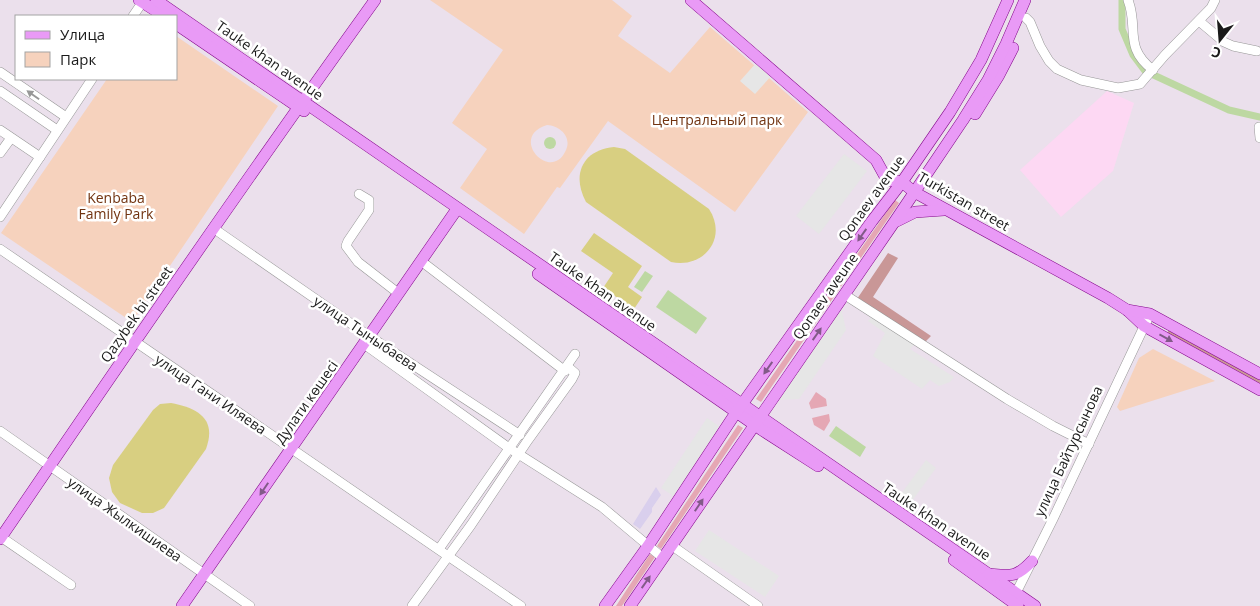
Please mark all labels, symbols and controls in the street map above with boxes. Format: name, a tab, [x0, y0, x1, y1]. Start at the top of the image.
legend	[15, 15, 178, 80]
north arrow	[1195, 15, 1245, 65]
street label: Tauke khan avenue	[213, 16, 327, 104]
text: Улица	[60, 24, 105, 44]
text: С	[1209, 42, 1223, 63]
text: Парк	[60, 49, 96, 69]
one-way arrow	[26, 90, 40, 99]
park label: Центральный парк	[652, 110, 783, 129]
street label: Qonaev avenue	[833, 151, 909, 245]
street label: Turkistan street	[915, 167, 1013, 235]
park label: Kenbaba Family Park	[79, 188, 154, 223]
one-way arrow	[857, 228, 867, 242]
street label: Tauke khan avenue	[546, 247, 660, 335]
street label: Qonaev aveune	[788, 249, 862, 343]
street label: Qazybek bi street	[96, 262, 176, 366]
street label: улица Тыныбаева	[310, 291, 422, 375]
one-way arrow	[812, 327, 822, 341]
one-way arrow	[1159, 334, 1174, 342]
street label: улица Гани Иляева	[152, 350, 270, 438]
street label: Дулати көшесі	[270, 357, 342, 447]
one-way arrow	[763, 361, 773, 375]
street label: улица Байтурсынова	[1029, 383, 1107, 519]
street label: улица Жылкишиева	[64, 472, 186, 566]
street label: Tauke khan avenue	[879, 478, 995, 564]
one-way arrow	[259, 483, 269, 496]
one-way arrow	[694, 498, 704, 512]
one-way arrow	[641, 575, 651, 589]

